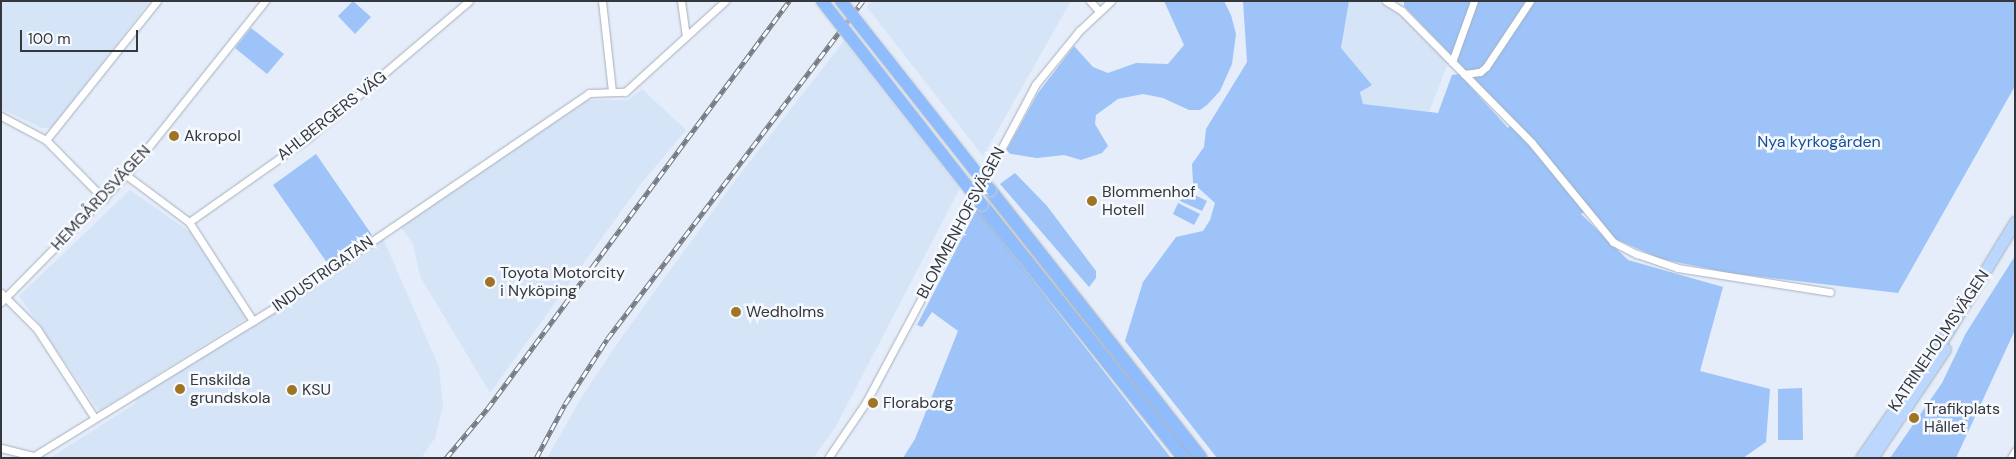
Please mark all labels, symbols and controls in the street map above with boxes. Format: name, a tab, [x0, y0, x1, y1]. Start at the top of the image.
scale bar	[22, 20, 140, 52]
text: 100 m	[28, 29, 71, 49]
street label: AHLBERGERS VÄG	[273, 67, 391, 165]
place label: Akropol	[184, 126, 241, 146]
marker: Akropol	[168, 130, 180, 142]
park label: Nya kyrkogården	[1757, 132, 1881, 152]
street label: HEMGÅRDSVÄGEN	[47, 141, 155, 255]
street label: BLOMMENHOFSVÄGEN	[913, 144, 1009, 302]
place label: Blommenhof Hotell	[1102, 182, 1196, 220]
marker: Blommenhof Hotell	[1086, 195, 1098, 207]
street label: INDUSTRIGATAN	[269, 232, 377, 316]
place label: Toyota Motorcity i Nyköping	[500, 263, 625, 301]
street label: KATRINEHOLMSVÄGEN	[1884, 267, 1994, 415]
marker: Toyota Motorcity i Nyköping	[484, 276, 496, 288]
place label: Wedholms	[746, 302, 824, 322]
marker: Wedholms	[730, 306, 742, 318]
place label: Enskilda grundskola	[190, 370, 271, 408]
place label: KSU	[302, 380, 331, 400]
marker: Enskilda grundskola	[174, 383, 186, 395]
marker: KSU	[286, 384, 298, 396]
place label: Floraborg	[883, 393, 953, 413]
marker: Floraborg	[867, 397, 879, 409]
place label: Trafikplats Hållet	[1924, 399, 2000, 437]
marker: Trafikplats Hållet	[1908, 412, 1920, 424]

